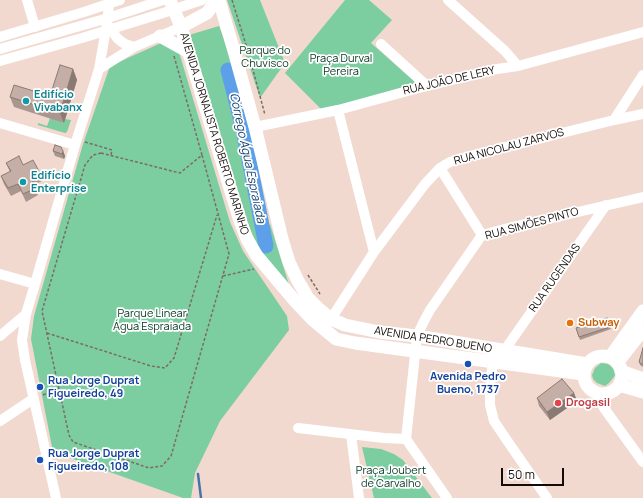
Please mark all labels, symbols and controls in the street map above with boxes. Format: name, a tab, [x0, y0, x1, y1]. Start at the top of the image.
street label: AVENIDA JORNALISTA ROBERTO MARINHO	[177, 31, 251, 237]
park label: Parque do Chuvisco	[239, 44, 291, 70]
park label: Praça Durval Pereira	[310, 52, 372, 78]
street label: RUA JOÃO DE LERY	[402, 64, 496, 98]
place label: Edifício Vivabanx	[34, 88, 82, 114]
water label: Córrego Água Espraiada	[226, 91, 268, 225]
marker: Edifício Vivabanx	[21, 96, 31, 106]
street label: RUA NICOLAU ZARVOS	[452, 126, 566, 168]
place label: Edifício Enterprise	[31, 169, 87, 195]
marker: Edifício Enterprise	[18, 177, 28, 187]
street label: RUA SIMÕES PINTO	[484, 205, 580, 243]
street label: RUA RUGENDAS	[527, 241, 583, 315]
park label: Parque Linear Água Espraiada	[113, 307, 191, 333]
place label: Subway	[578, 316, 619, 330]
marker: Subway	[565, 318, 575, 328]
street label: AVENIDA PEDRO BUENO	[373, 324, 493, 356]
marker: Avenida Pedro Bueno, 1737	[463, 359, 473, 369]
place label: Avenida Pedro Bueno, 1737	[430, 370, 506, 396]
place label: Rua Jorge Duprat Figueiredo, 49	[48, 374, 139, 400]
marker: Rua Jorge Duprat Figueiredo, 49	[35, 382, 45, 392]
place label: Drogasil	[566, 396, 610, 410]
marker: Drogasil	[553, 398, 563, 408]
place label: Rua Jorge Duprat Figueiredo, 108	[48, 447, 139, 473]
marker: Rua Jorge Duprat Figueiredo, 108	[35, 455, 45, 465]
scale bar	[503, 460, 566, 486]
park label: Praça Joubert de Carvalho	[356, 464, 426, 490]
text: 50 m	[508, 466, 535, 483]

